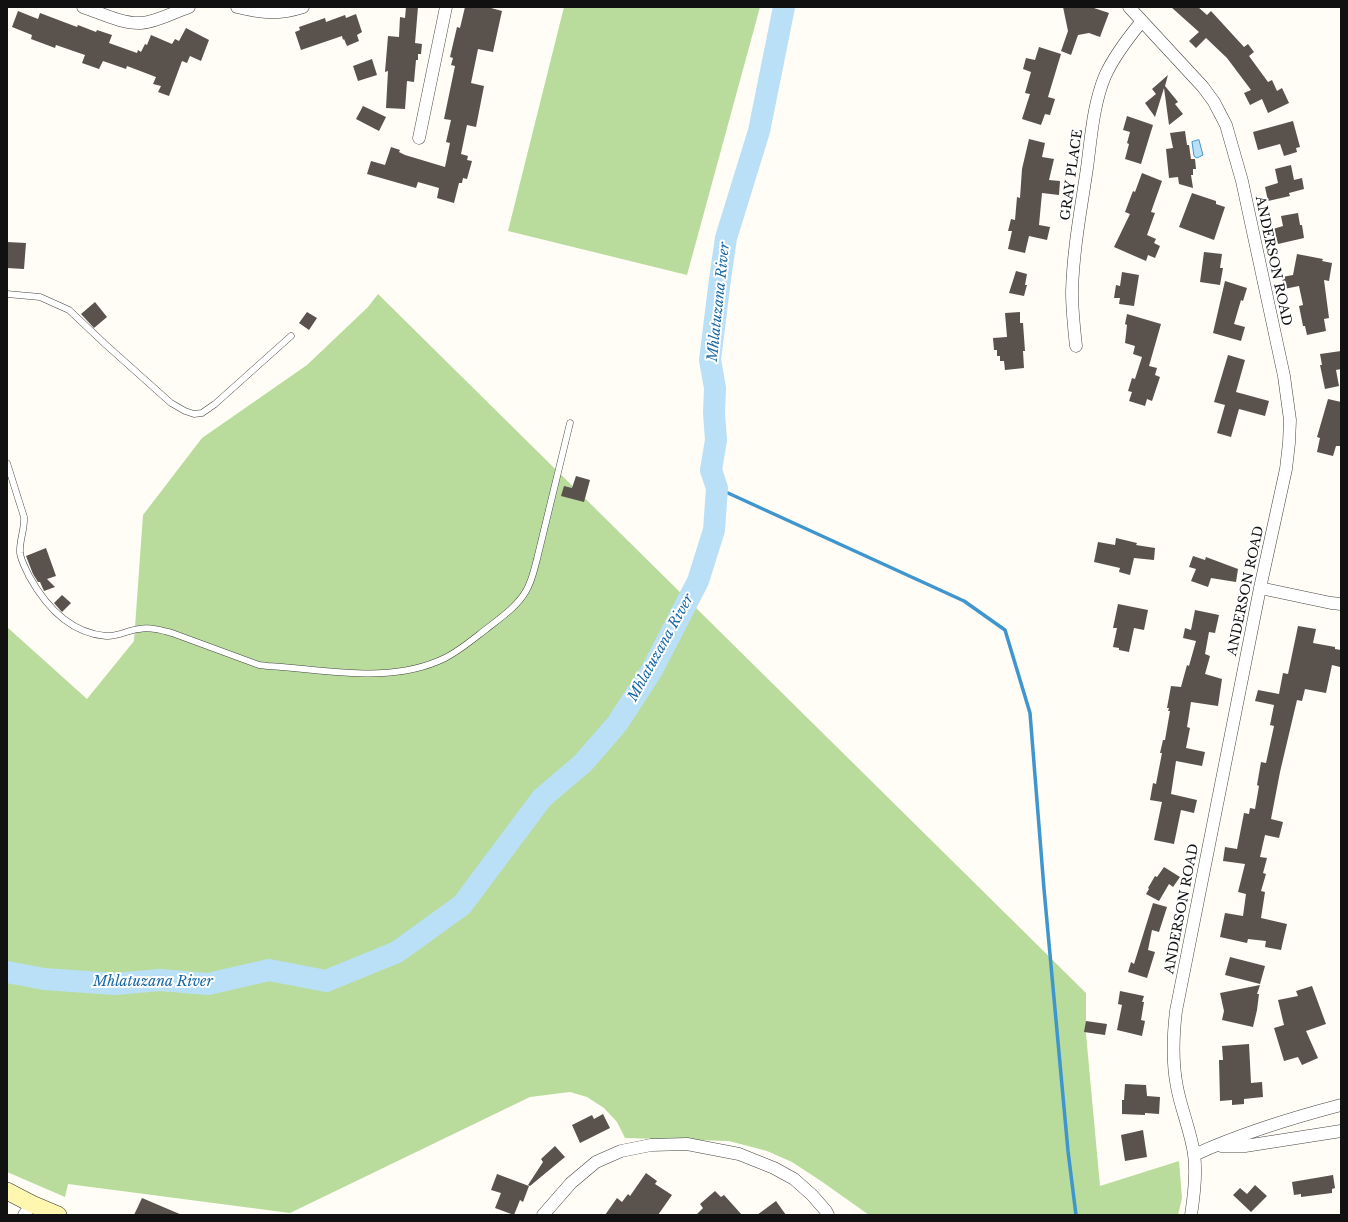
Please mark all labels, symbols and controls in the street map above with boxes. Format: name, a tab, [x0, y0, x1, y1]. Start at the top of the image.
street label: GRAY PLACE	[1058, 128, 1086, 222]
street label: ANDERSON ROAD	[1252, 195, 1294, 327]
water label: Mhlatuzana River	[704, 242, 734, 362]
street label: ANDERSON ROAD	[1225, 525, 1267, 657]
water label: Mhlatuzana River	[625, 592, 697, 704]
street label: ANDERSON ROAD	[1162, 843, 1202, 975]
water label: Mhlatuzana River	[93, 974, 213, 990]

